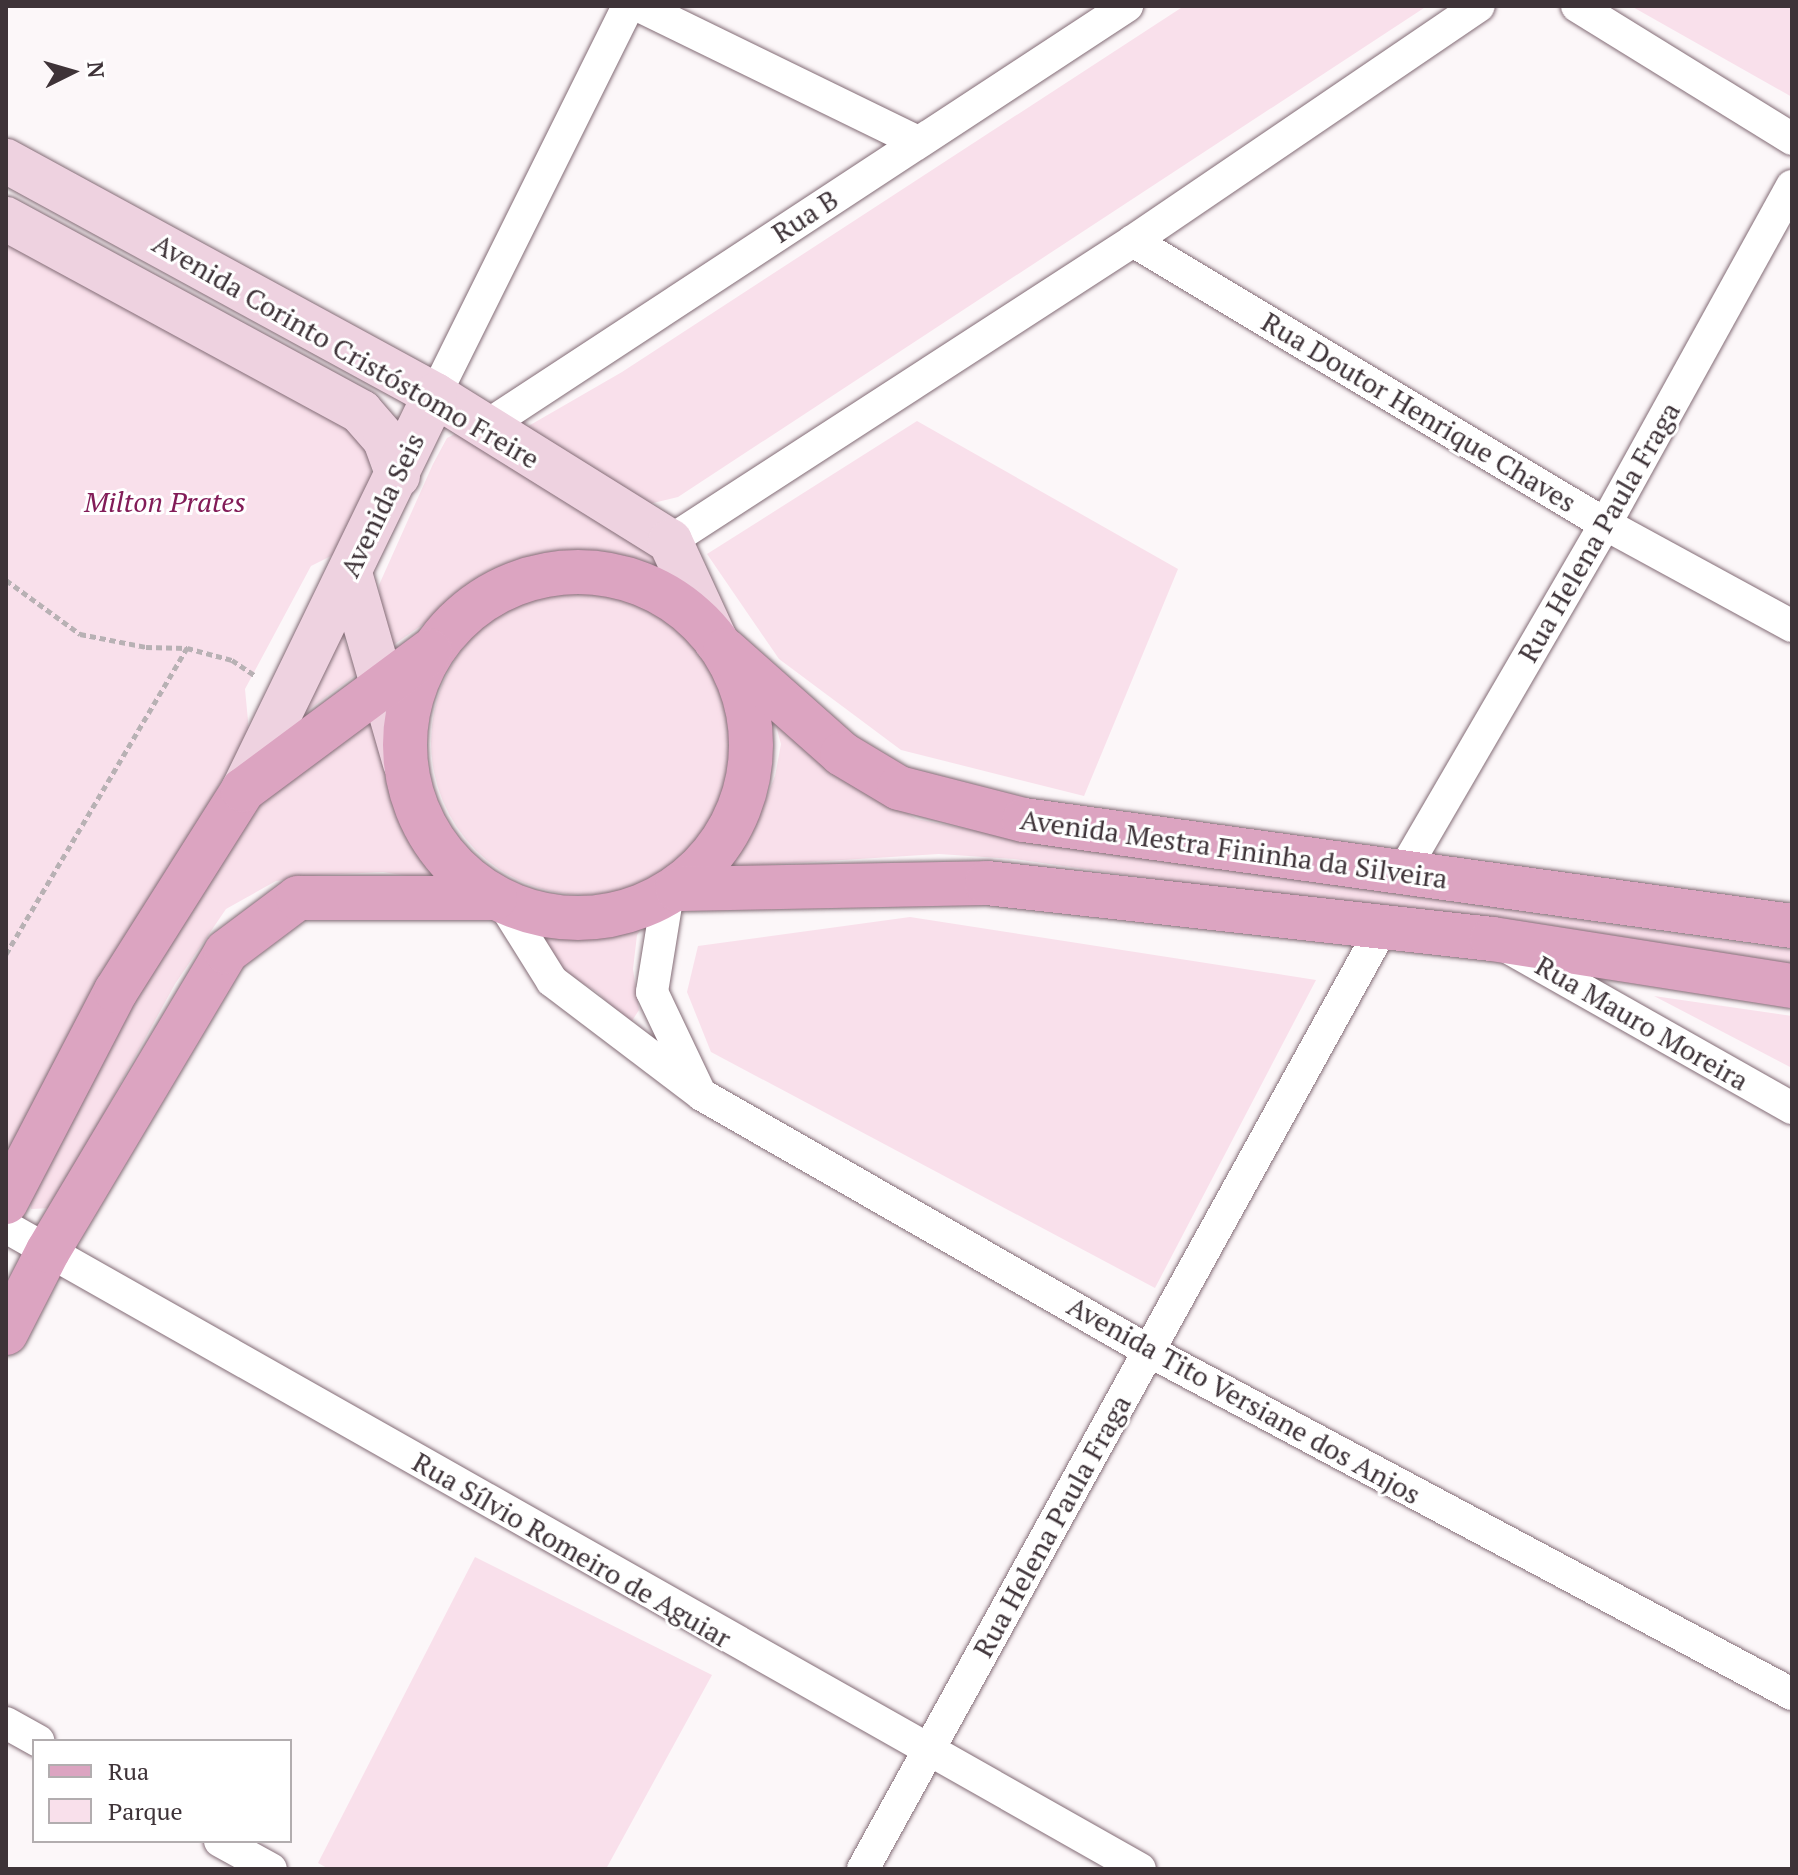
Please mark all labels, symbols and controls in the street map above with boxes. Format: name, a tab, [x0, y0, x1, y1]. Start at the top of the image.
north arrow	[32, 32, 112, 112]
text: N	[81, 60, 112, 79]
street label: Rua B	[766, 182, 844, 250]
street label: Avenida Corinto Cristóstomo Freire	[147, 226, 545, 476]
street label: Rua Doutor Henrique Chaves	[1256, 305, 1582, 519]
street label: Rua Helena Paula Fraga	[1511, 396, 1687, 668]
street label: Avenida Seis	[333, 427, 431, 583]
park label: Milton Prates	[84, 485, 246, 519]
street label: Avenida Mestra Fininha da Silveira	[1018, 802, 1450, 896]
street label: Rua Mauro Moreira	[1530, 948, 1754, 1098]
street label: Avenida Tito Versiane dos Anjos	[1061, 1288, 1427, 1512]
street label: Rua Helena Paula Fraga	[966, 1389, 1138, 1663]
street label: Rua Sílvio Romeiro de Aguiar	[407, 1445, 737, 1655]
legend	[32, 1739, 292, 1843]
text: Rua	[108, 1755, 149, 1787]
text: Parque	[108, 1795, 183, 1827]

